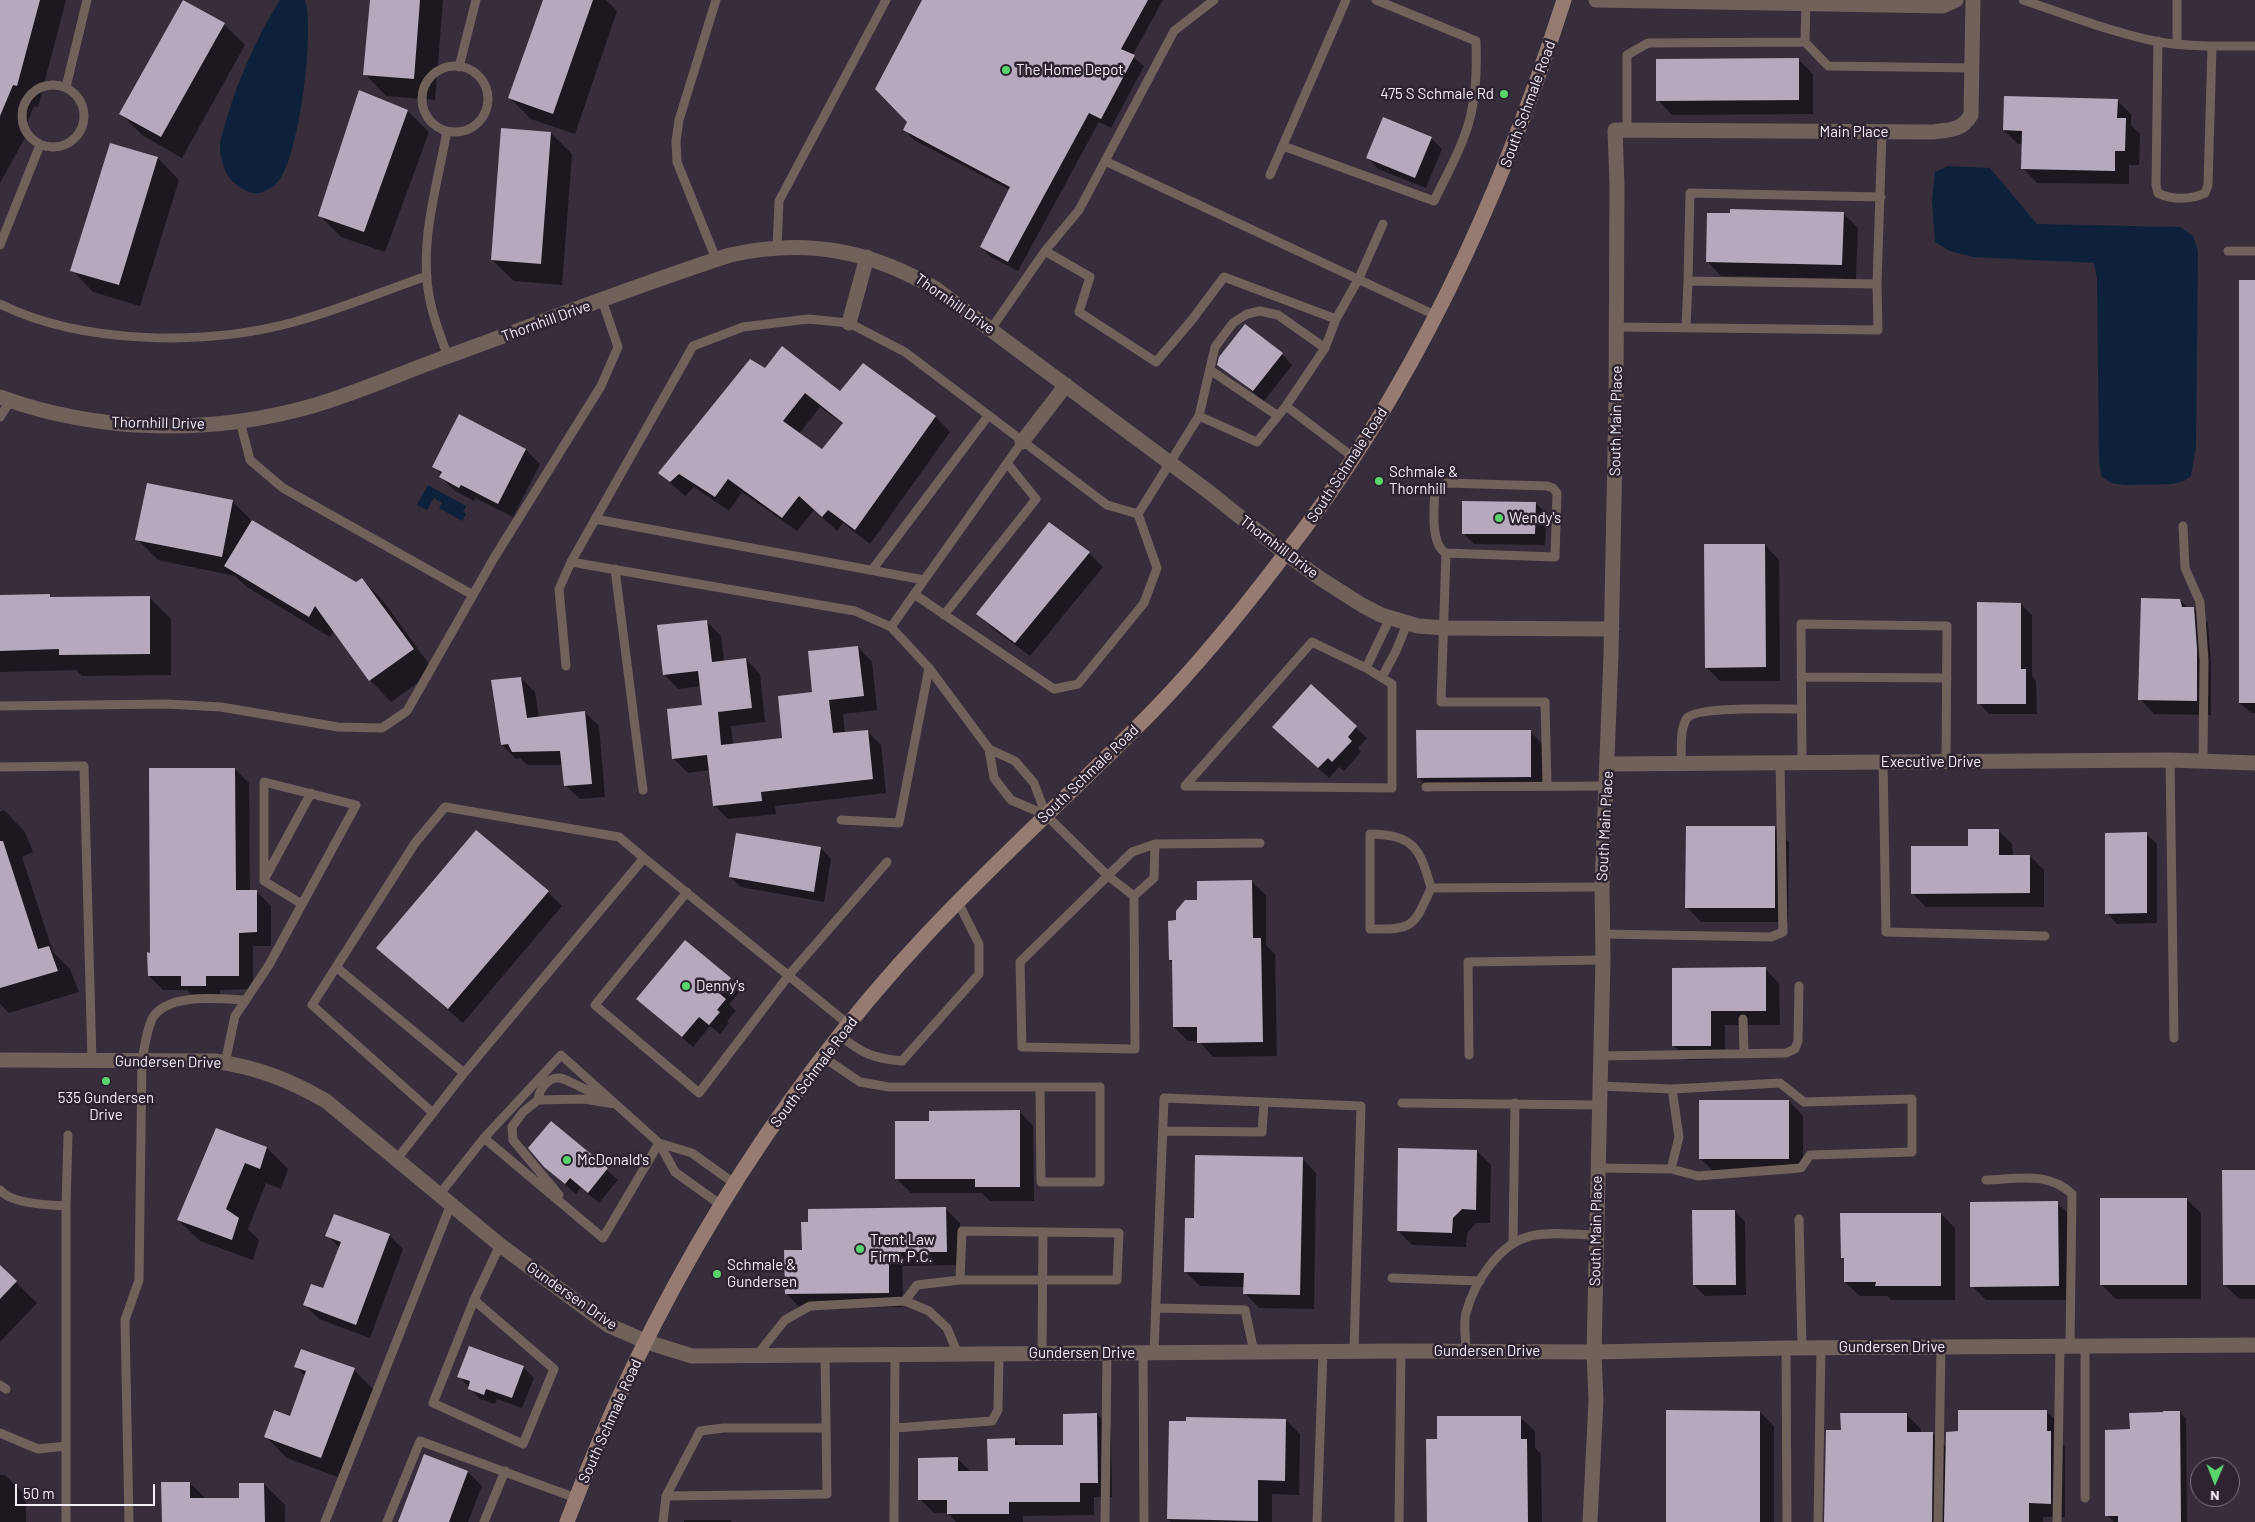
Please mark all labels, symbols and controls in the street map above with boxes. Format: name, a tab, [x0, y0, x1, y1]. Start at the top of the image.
street label: South Schmale Road	[1497, 38, 1559, 170]
place label: The Home Depot	[1016, 61, 1124, 79]
marker: The Home Depot	[1000, 64, 1012, 76]
place label: 475 S Schmale Rd	[1380, 85, 1494, 103]
marker: 475 S Schmale Rd	[1498, 88, 1510, 100]
street label: Main Place	[1819, 123, 1889, 141]
street label: Thornhill Drive	[912, 270, 998, 338]
street label: Thornhill Drive	[499, 297, 593, 345]
street label: South Main Place	[1606, 366, 1626, 476]
street label: South Schmale Road	[1303, 404, 1391, 526]
street label: Thornhill Drive	[111, 413, 205, 433]
place label: Schmale & Thornhill	[1389, 463, 1458, 498]
marker: Schmale & Thornhill	[1373, 475, 1385, 487]
place label: Wendy's	[1509, 509, 1561, 527]
street label: Thornhill Drive	[1236, 512, 1322, 582]
marker: Wendy's	[1493, 512, 1505, 524]
street label: South Schmale Road	[1034, 721, 1142, 827]
street label: Executive Drive	[1881, 753, 1981, 771]
street label: South Main Place	[1593, 770, 1617, 882]
place label: Denny's	[696, 977, 745, 995]
marker: Denny's	[680, 980, 692, 992]
street label: South Schmale Road	[767, 1013, 861, 1131]
street label: Gundersen Drive	[115, 1052, 221, 1072]
marker: 535 Gundersen Drive	[100, 1075, 112, 1087]
place label: 535 Gundersen Drive	[58, 1089, 154, 1124]
place label: McDonald's	[577, 1151, 649, 1169]
marker: McDonald's	[561, 1154, 573, 1166]
street label: South Main Place	[1586, 1176, 1606, 1286]
place label: Trent Law Firm, P.C.	[870, 1231, 935, 1266]
marker: Trent Law Firm, P.C.	[854, 1243, 866, 1255]
place label: Schmale & Gundersen	[727, 1256, 797, 1291]
street label: Gundersen Drive	[523, 1258, 621, 1334]
marker: Schmale & Gundersen	[711, 1268, 723, 1280]
street label: Gundersen Drive	[1839, 1338, 1945, 1356]
street label: Gundersen Drive	[1434, 1342, 1540, 1360]
street label: Gundersen Drive	[1029, 1344, 1135, 1362]
street label: South Schmale Road	[575, 1356, 645, 1486]
north arrow	[2190, 1457, 2240, 1507]
scale bar	[18, 1474, 158, 1506]
text: 50 m	[23, 1484, 55, 1502]
text: N	[2210, 1488, 2220, 1505]

